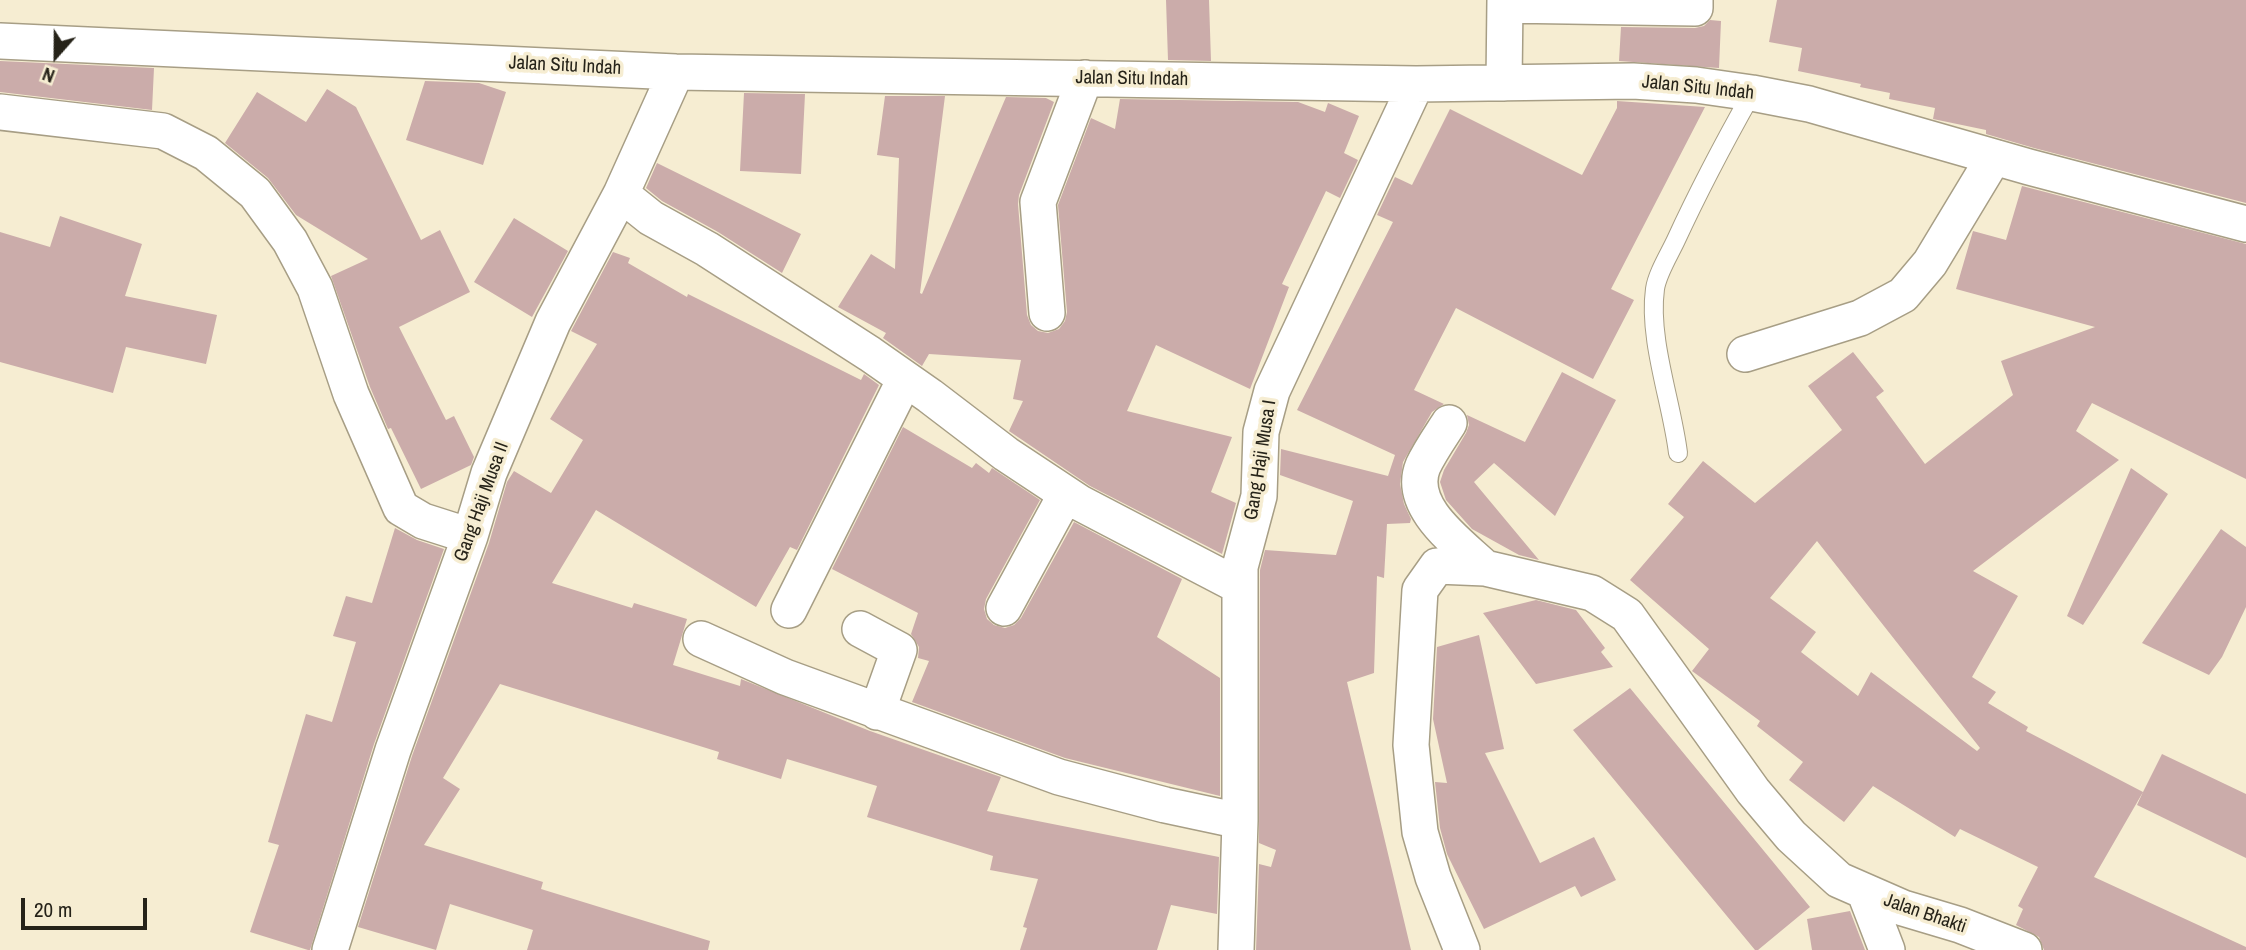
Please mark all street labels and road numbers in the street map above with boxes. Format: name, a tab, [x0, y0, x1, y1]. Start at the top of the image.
street label: Jalan Situ Indah	[508, 52, 622, 80]
street label: Jalan Situ Indah	[1076, 67, 1188, 91]
street label: Jalan Situ Indah	[1641, 71, 1755, 105]
street label: Gang Haji Musa I	[1240, 398, 1282, 522]
street label: Gang Haji Musa II	[450, 439, 514, 565]
street label: Jalan Bhakti	[1881, 889, 1969, 939]

